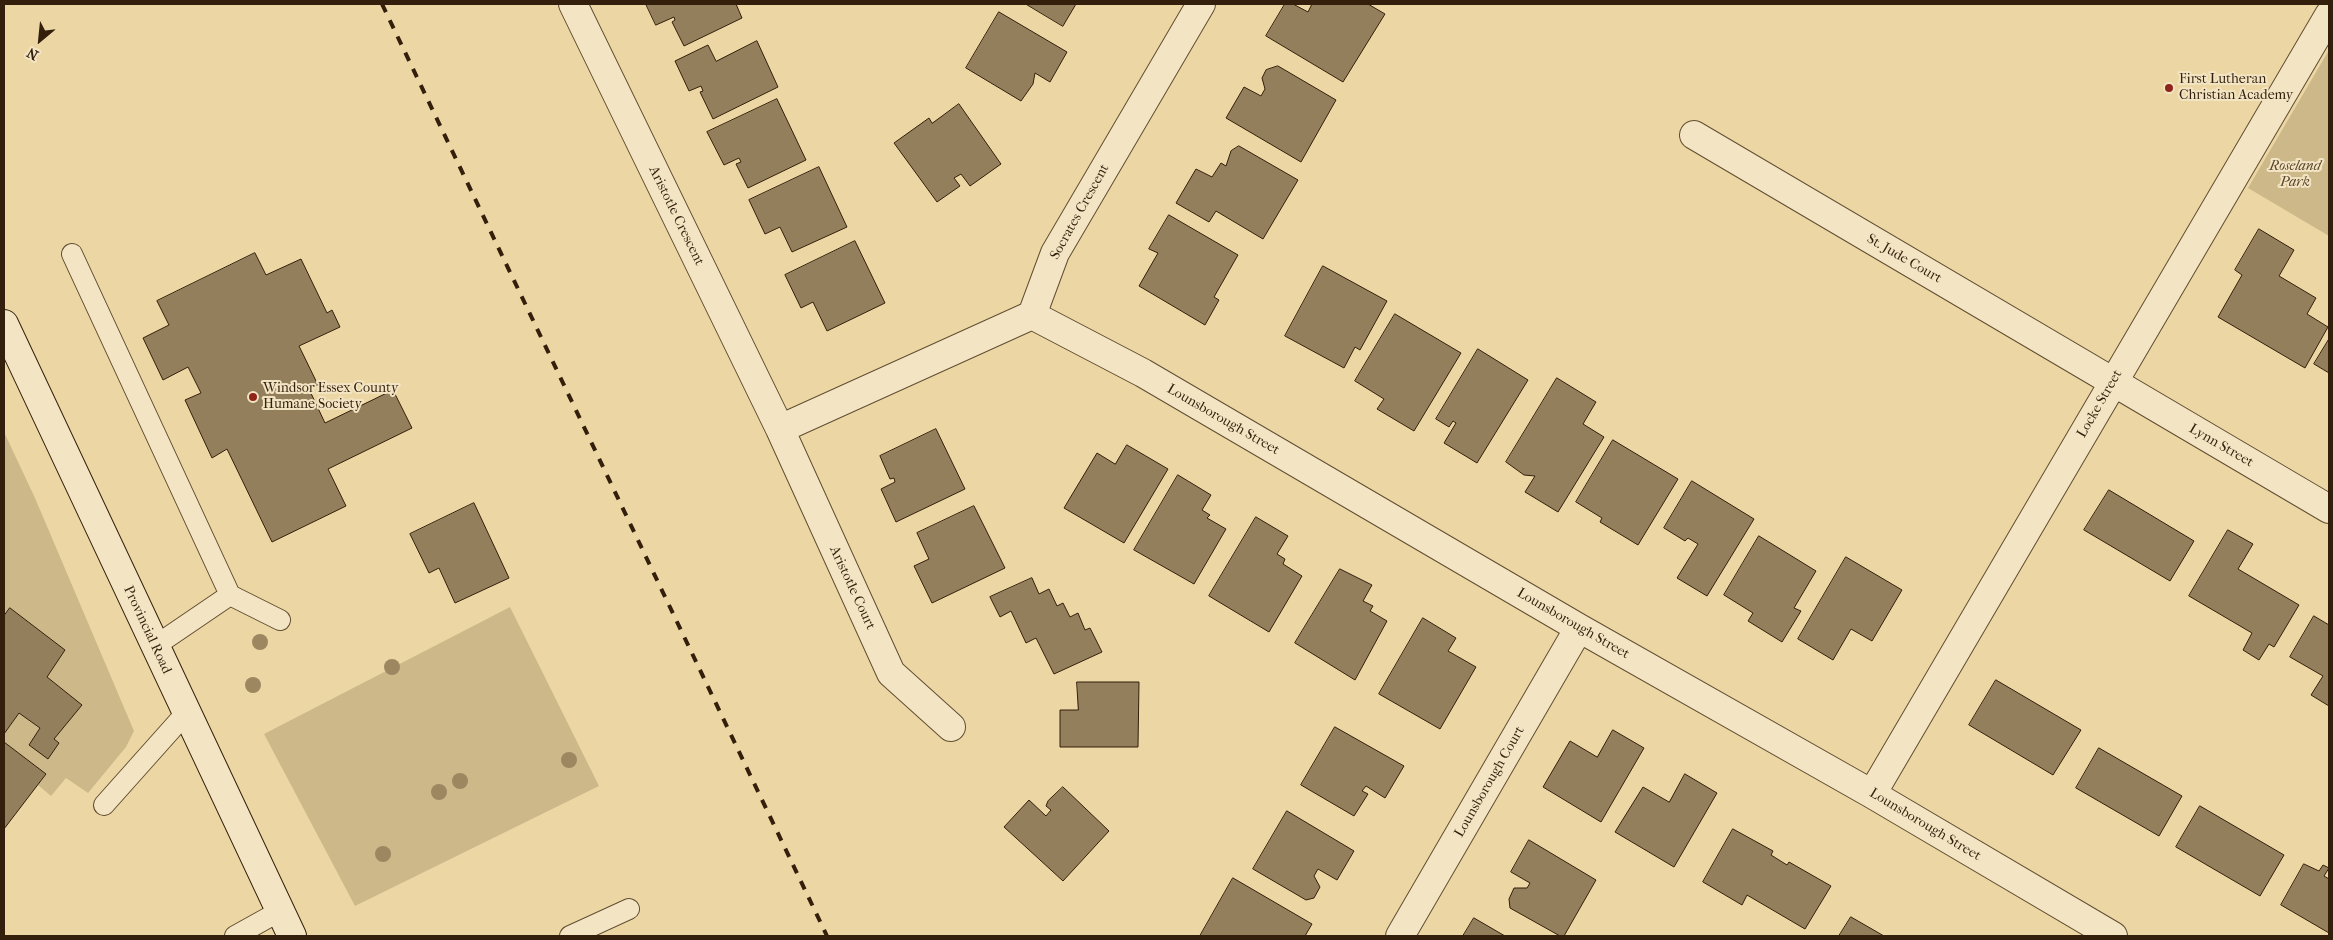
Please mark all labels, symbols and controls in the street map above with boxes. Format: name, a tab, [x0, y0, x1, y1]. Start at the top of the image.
north arrow	[15, 15, 65, 65]
text: N	[24, 44, 41, 64]
place label: First Lutheran Christian Academy	[2179, 72, 2293, 104]
marker: First Lutheran Christian Academy	[2163, 82, 2175, 94]
park label: Roseland Park	[2269, 159, 2321, 192]
street label: Socrates Crescent	[1047, 161, 1113, 263]
street label: Aristotle Crescent	[645, 164, 707, 268]
street label: St. Jude Court	[1864, 231, 1944, 287]
street label: Locke Street	[2074, 367, 2126, 441]
place label: Windsor Essex County Humane Society	[263, 381, 398, 414]
street label: Lounsborough Street	[1164, 381, 1282, 459]
marker: Windsor Essex County Humane Society	[247, 391, 259, 403]
street label: Lynn Street	[2186, 421, 2256, 471]
street label: Aristotle Court	[825, 543, 879, 633]
street label: Provincial Road	[119, 583, 175, 677]
street label: Lounsborough Street	[1514, 585, 1632, 663]
street label: Lounsborough Court	[1451, 723, 1529, 841]
street label: Lounsborough Street	[1866, 785, 1984, 865]

